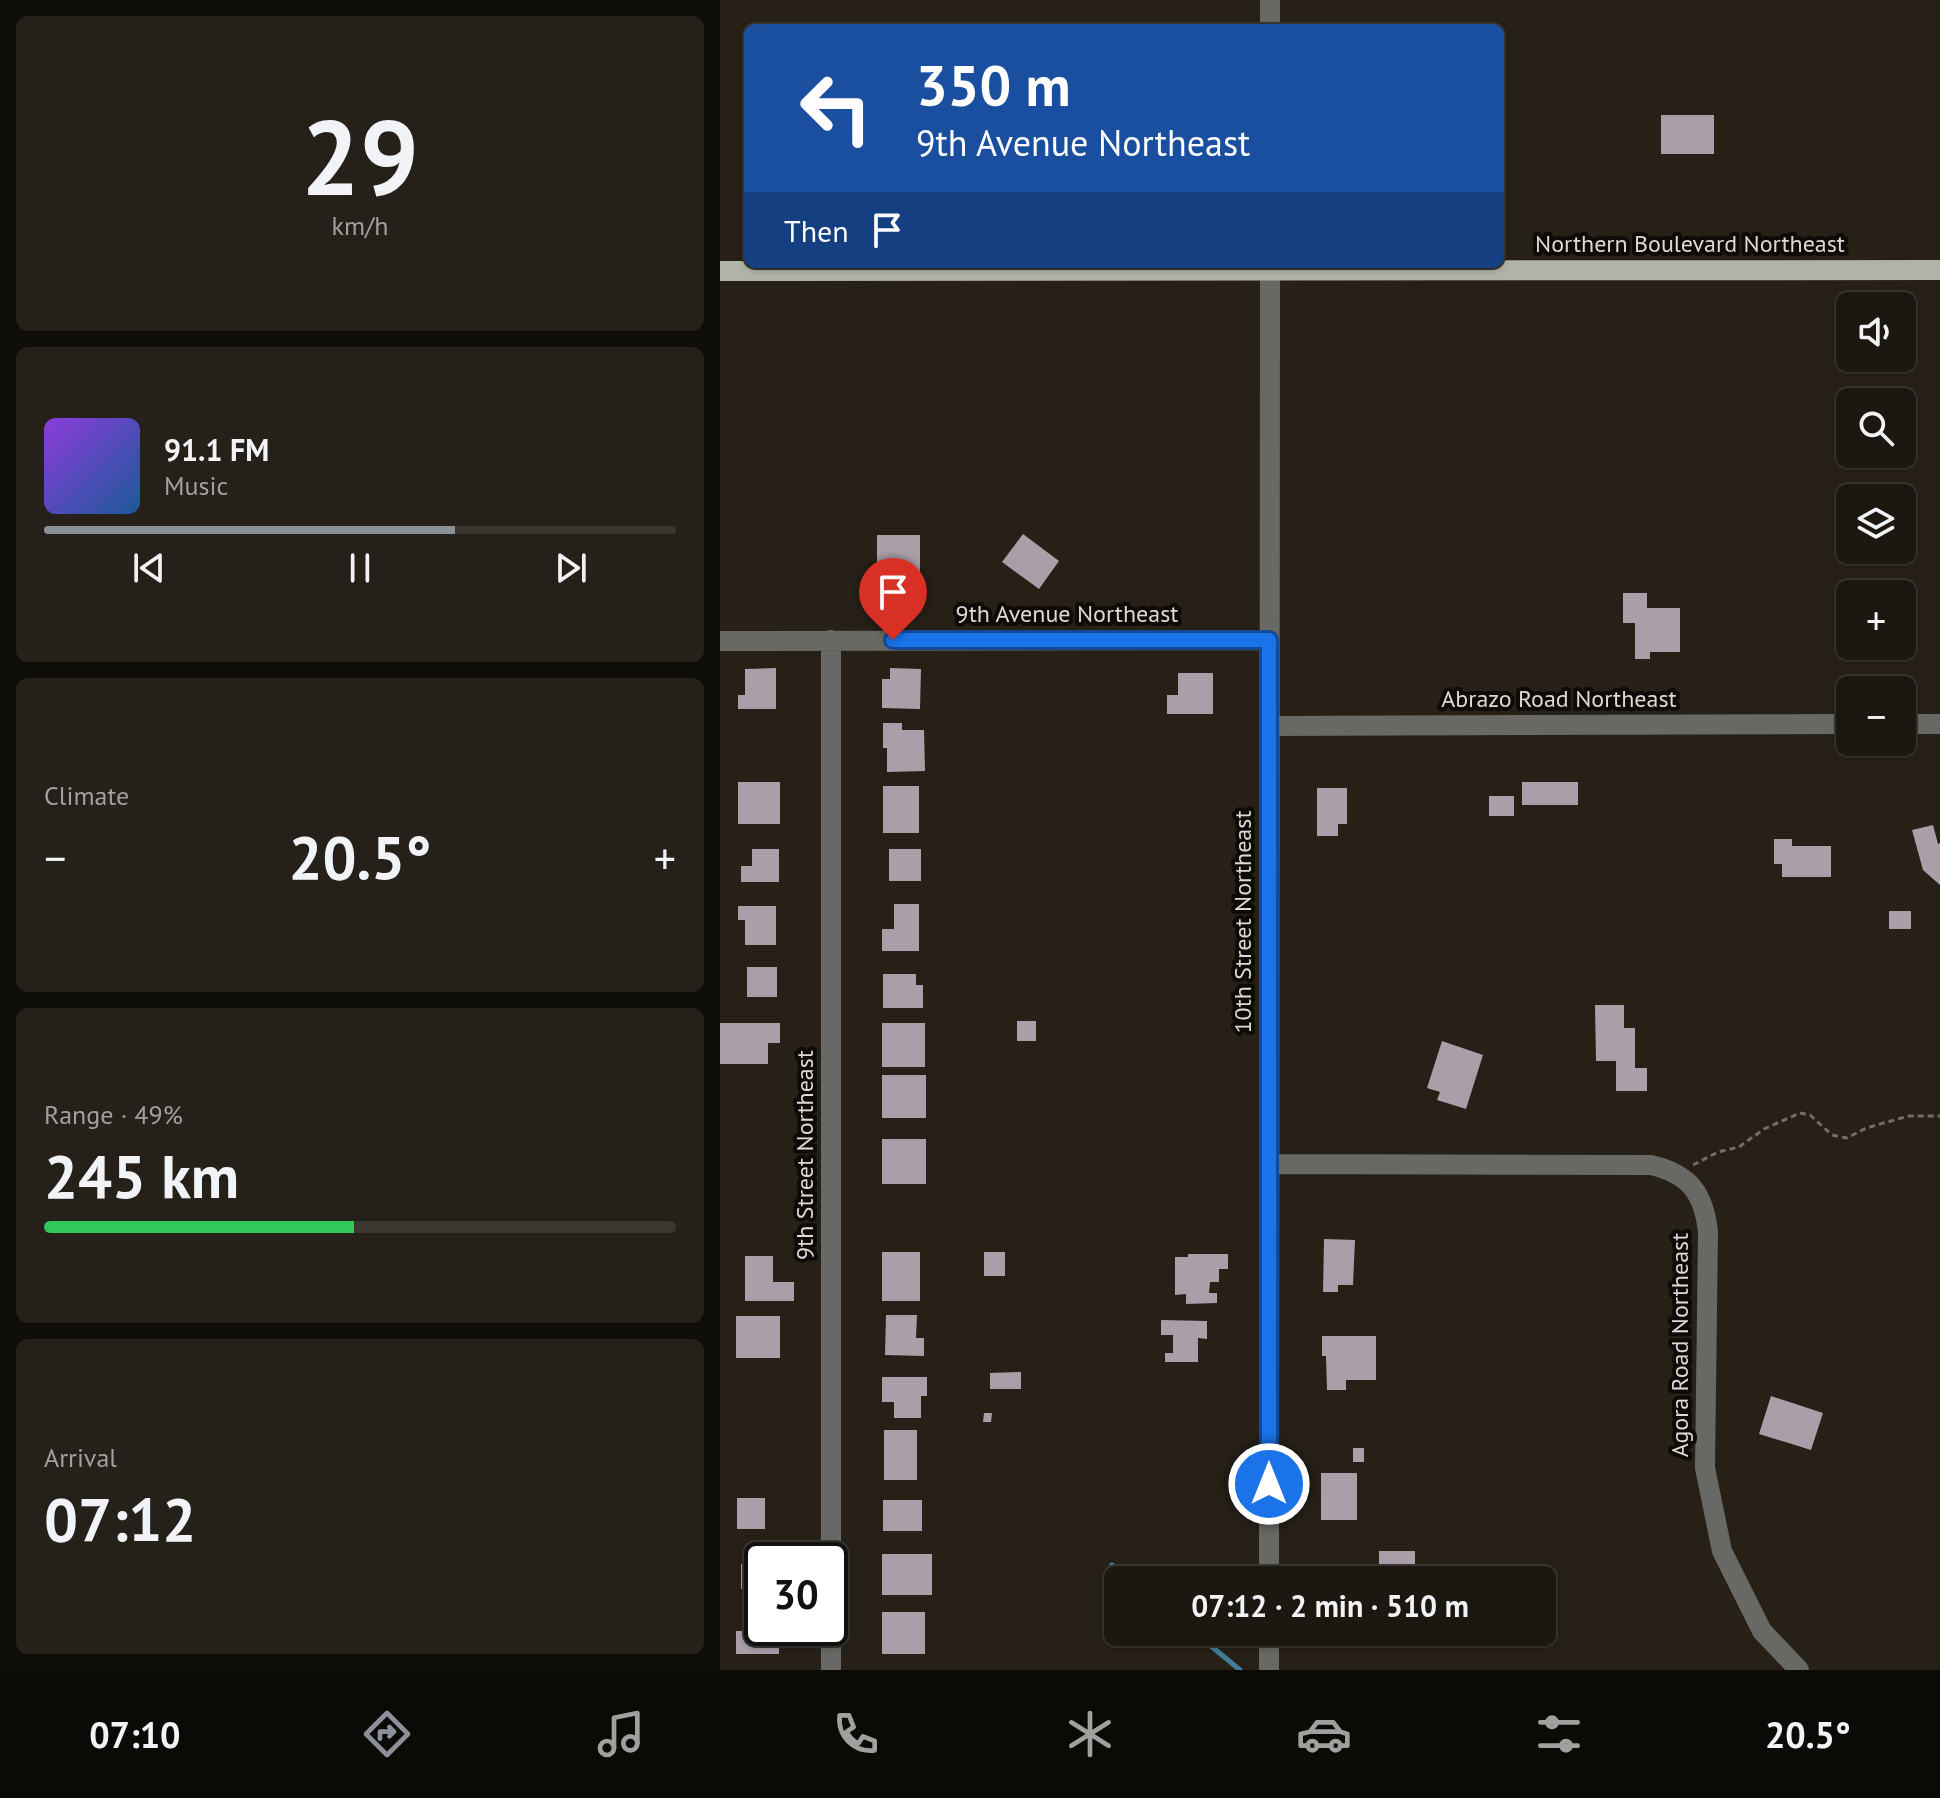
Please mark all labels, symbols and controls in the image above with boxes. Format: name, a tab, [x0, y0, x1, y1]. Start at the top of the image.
text: 350 m	[916, 49, 1071, 121]
icon: left	[784, 56, 888, 160]
text: 29	[301, 89, 419, 224]
text: 9th Avenue Northeast	[916, 119, 1250, 166]
icon: arrive	[865, 208, 909, 252]
text: km/h	[332, 209, 389, 242]
text: Then	[784, 211, 849, 250]
street label: Northern Boulevard Northeast	[1535, 228, 1845, 259]
map controls	[1836, 292, 1916, 756]
button: sound	[1836, 292, 1916, 372]
button: search	[1836, 388, 1916, 468]
text: 91.1 FM	[164, 430, 269, 469]
text: Music	[164, 469, 228, 502]
button: layers	[1836, 484, 1916, 564]
icon: previous	[127, 546, 171, 590]
icon: pause	[338, 546, 382, 590]
icon: next	[549, 546, 593, 590]
pin	[859, 558, 927, 640]
icon: arrive	[871, 570, 915, 614]
button: +	[1836, 580, 1916, 660]
street label: 9th Avenue Northeast	[956, 598, 1178, 629]
button: −	[1836, 676, 1916, 756]
street label: Abrazo Road Northeast	[1441, 683, 1677, 714]
text: Climate	[44, 779, 129, 812]
street label: 10th Street Northeast	[1227, 810, 1258, 1034]
text: 20.5°	[288, 818, 432, 896]
text: −	[44, 829, 66, 886]
text: +	[654, 829, 676, 886]
street label: 9th Street Northeast	[789, 1050, 820, 1260]
text: Range · 49%	[44, 1098, 183, 1131]
text: 245 km	[44, 1137, 239, 1215]
street label: Agora Road Northeast	[1664, 1233, 1695, 1457]
text: Arrival	[44, 1441, 117, 1474]
position arrow	[1227, 1442, 1311, 1526]
text: 07:12	[44, 1480, 196, 1558]
speed limit sign: 30	[744, 1542, 848, 1646]
text: 07:12 · 2 min · 510 m	[1191, 1586, 1469, 1625]
icon: directions	[359, 1706, 415, 1762]
icon: music	[593, 1706, 649, 1762]
icon: phone	[828, 1706, 884, 1762]
icon: climate	[1062, 1706, 1118, 1762]
icon: car	[1296, 1706, 1352, 1762]
icon: filters	[1531, 1706, 1587, 1762]
text: 07:10	[89, 1711, 181, 1758]
text: 20.5°	[1765, 1711, 1851, 1758]

